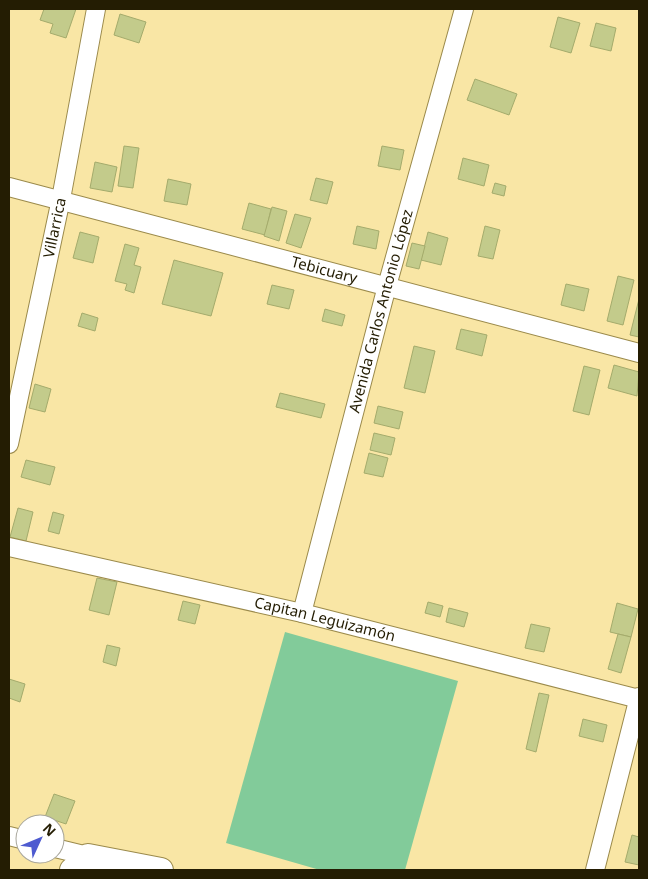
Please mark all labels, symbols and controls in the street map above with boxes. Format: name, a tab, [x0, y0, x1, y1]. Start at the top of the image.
street label: Villarrica	[38, 196, 70, 260]
street label: Avenida Carlos Antonio López	[343, 207, 417, 415]
street label: Tebicuary	[289, 251, 360, 287]
street label: Capitan Leguizamón	[253, 592, 398, 645]
north arrow	[15, 814, 65, 864]
text: N	[39, 819, 61, 840]

